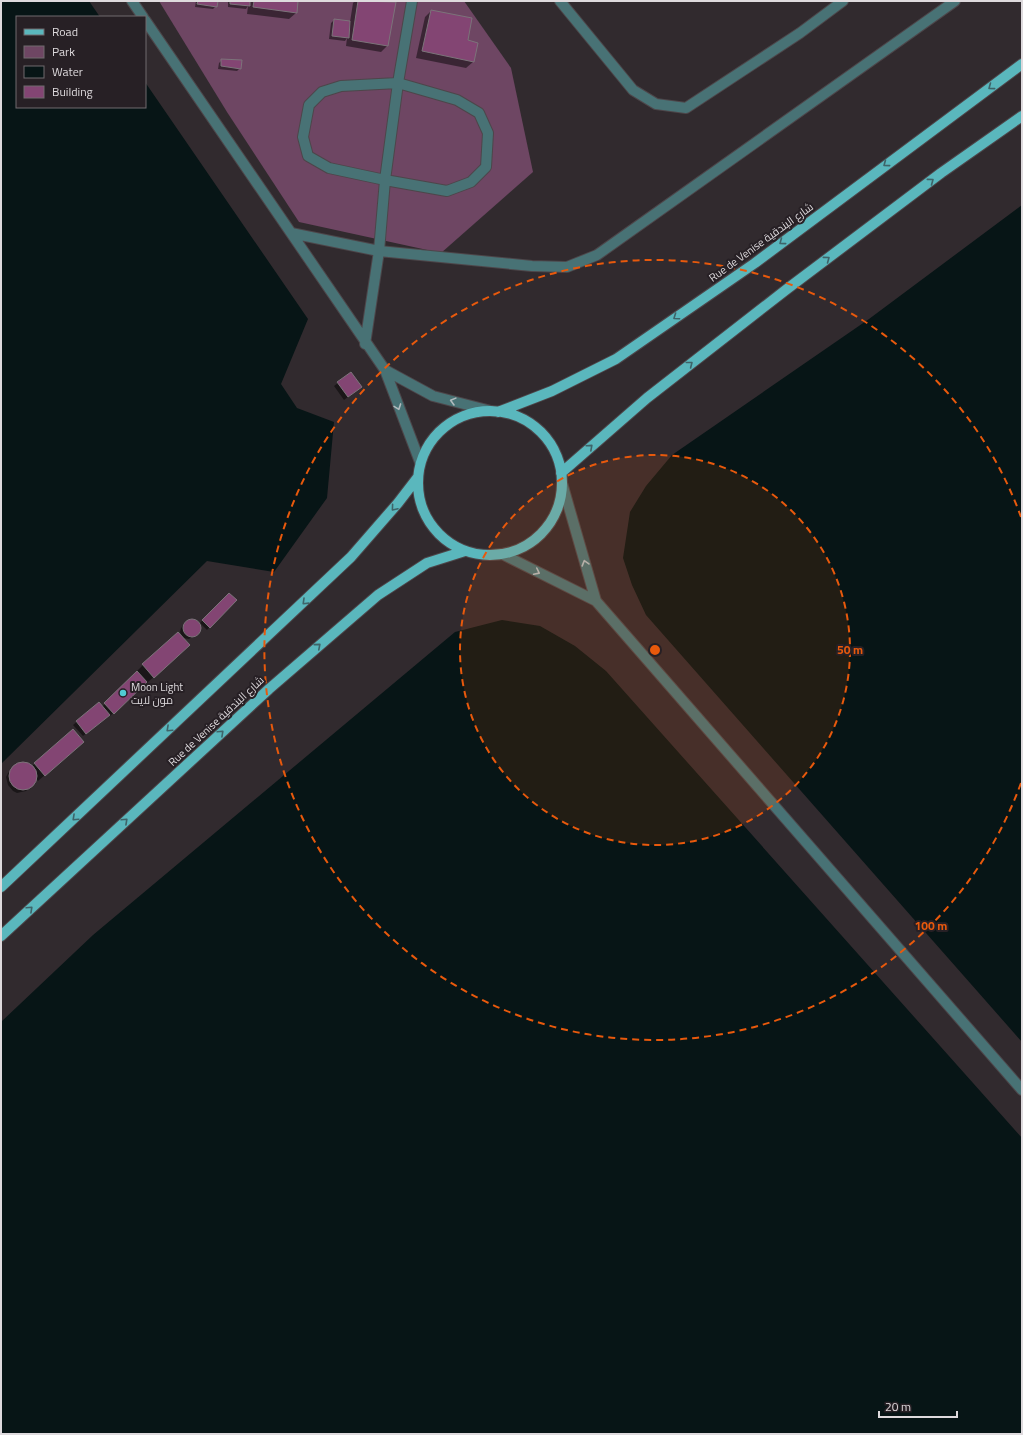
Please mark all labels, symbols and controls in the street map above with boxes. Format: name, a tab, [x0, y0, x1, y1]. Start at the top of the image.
legend	[16, 16, 146, 108]
text: Road	[52, 22, 78, 41]
text: Park	[52, 42, 75, 61]
text: Water	[52, 62, 83, 81]
text: Building	[52, 82, 93, 101]
one-way arrow	[988, 82, 995, 89]
one-way arrow	[884, 160, 891, 167]
one-way arrow	[926, 179, 933, 186]
street label: Rue de Venise شارع البندقية	[705, 199, 817, 285]
one-way arrow	[780, 237, 787, 244]
one-way arrow	[822, 257, 829, 264]
one-way arrow	[673, 312, 680, 320]
one-way arrow	[686, 362, 693, 369]
one-way arrow	[450, 398, 456, 406]
one-way arrow	[394, 403, 402, 410]
one-way arrow	[586, 445, 593, 452]
one-way arrow	[392, 503, 399, 510]
one-way arrow	[581, 560, 590, 567]
one-way arrow	[533, 567, 541, 575]
one-way arrow	[302, 597, 310, 605]
text: 50 m	[837, 640, 863, 659]
centre of rings	[648, 643, 662, 657]
one-way arrow	[313, 644, 320, 651]
street label: Rue de Venise شارع البندقية	[165, 672, 267, 770]
place label: Moon Light مون لايت	[131, 679, 183, 708]
marker: Moon Light مون لايت	[118, 688, 128, 698]
one-way arrow	[166, 725, 174, 732]
one-way arrow	[216, 730, 224, 738]
one-way arrow	[72, 814, 79, 821]
one-way arrow	[120, 818, 128, 826]
one-way arrow	[25, 907, 33, 914]
text: 100 m	[915, 916, 947, 935]
scale bar	[879, 1393, 957, 1419]
text: 20 m	[885, 1397, 911, 1416]

